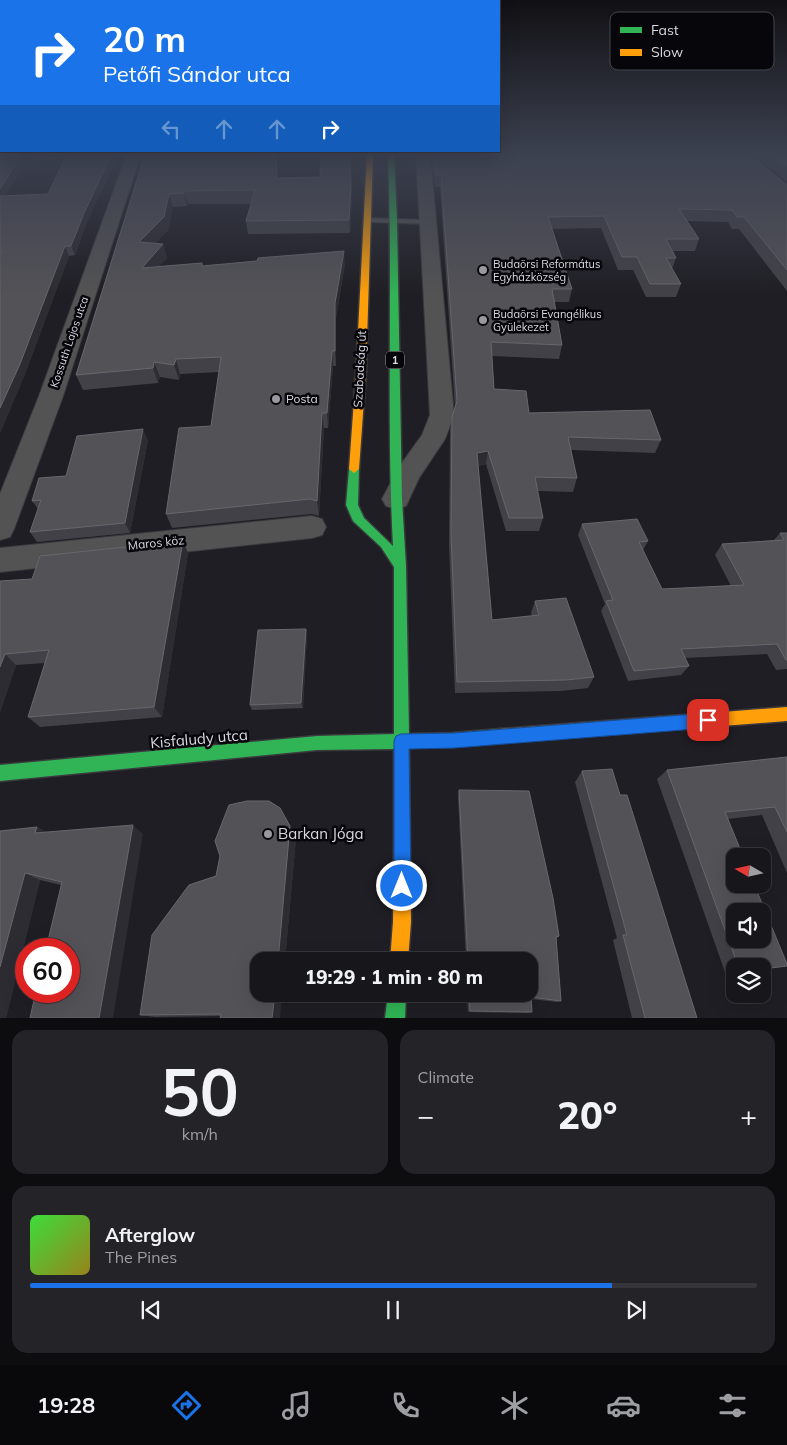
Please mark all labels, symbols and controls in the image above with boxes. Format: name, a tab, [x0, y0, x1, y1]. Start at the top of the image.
legend	[610, 12, 774, 70]
text: 20 m	[103, 17, 186, 61]
icon: right	[20, 20, 85, 85]
text: Fast	[651, 21, 679, 39]
text: Slow	[651, 43, 683, 61]
text: Petőfi Sándor utca	[103, 60, 291, 88]
icon: left	[157, 115, 185, 143]
icon: ahead	[210, 115, 238, 143]
icon: ahead	[263, 115, 291, 143]
icon: right	[316, 115, 344, 143]
place label: Budaörsi Református Egyházközség	[493, 257, 600, 284]
marker: Budaörsi Református Egyházközség	[477, 264, 489, 276]
street label: Kossuth Lajos utca	[47, 295, 91, 389]
place label: Budaörsi Evangélikus Gyülekezet	[493, 307, 602, 334]
marker: Budaörsi Evangélikus Gyülekezet	[477, 314, 489, 326]
street label: Szabadság út	[350, 330, 369, 408]
road number: 1	[386, 352, 404, 368]
place label: Posta	[286, 391, 318, 406]
marker: Posta	[270, 393, 282, 405]
street label: Maros köz	[127, 532, 185, 553]
pin	[687, 699, 729, 741]
icon: arrive	[694, 706, 722, 734]
street label: Kisfaludy utca	[149, 725, 249, 752]
place label: Barkan Jóga	[278, 824, 364, 843]
marker: Barkan Jóga	[262, 828, 274, 840]
north arrow	[726, 848, 771, 892]
map controls	[726, 848, 771, 1003]
position arrow	[375, 859, 427, 911]
button: sound	[726, 903, 771, 948]
speed limit sign: 60	[15, 938, 80, 1003]
button: layers	[726, 958, 771, 1003]
text: 19:29 · 1 min · 80 m	[305, 965, 483, 989]
text: 50	[161, 1051, 239, 1132]
text: Climate	[418, 1067, 474, 1087]
text: 20°	[557, 1091, 617, 1139]
text: −	[418, 1098, 434, 1133]
text: +	[740, 1098, 757, 1133]
text: km/h	[182, 1124, 218, 1144]
text: Afterglow	[105, 1223, 195, 1247]
text: The Pines	[105, 1247, 177, 1267]
icon: previous	[137, 1296, 165, 1324]
icon: pause	[379, 1296, 407, 1324]
icon: next	[622, 1296, 650, 1324]
icon: directions	[169, 1388, 204, 1423]
icon: music	[279, 1388, 314, 1423]
icon: phone	[388, 1388, 423, 1423]
icon: climate	[497, 1388, 532, 1423]
icon: car	[606, 1388, 641, 1423]
icon: filters	[715, 1388, 750, 1423]
text: 19:28	[37, 1391, 95, 1419]

